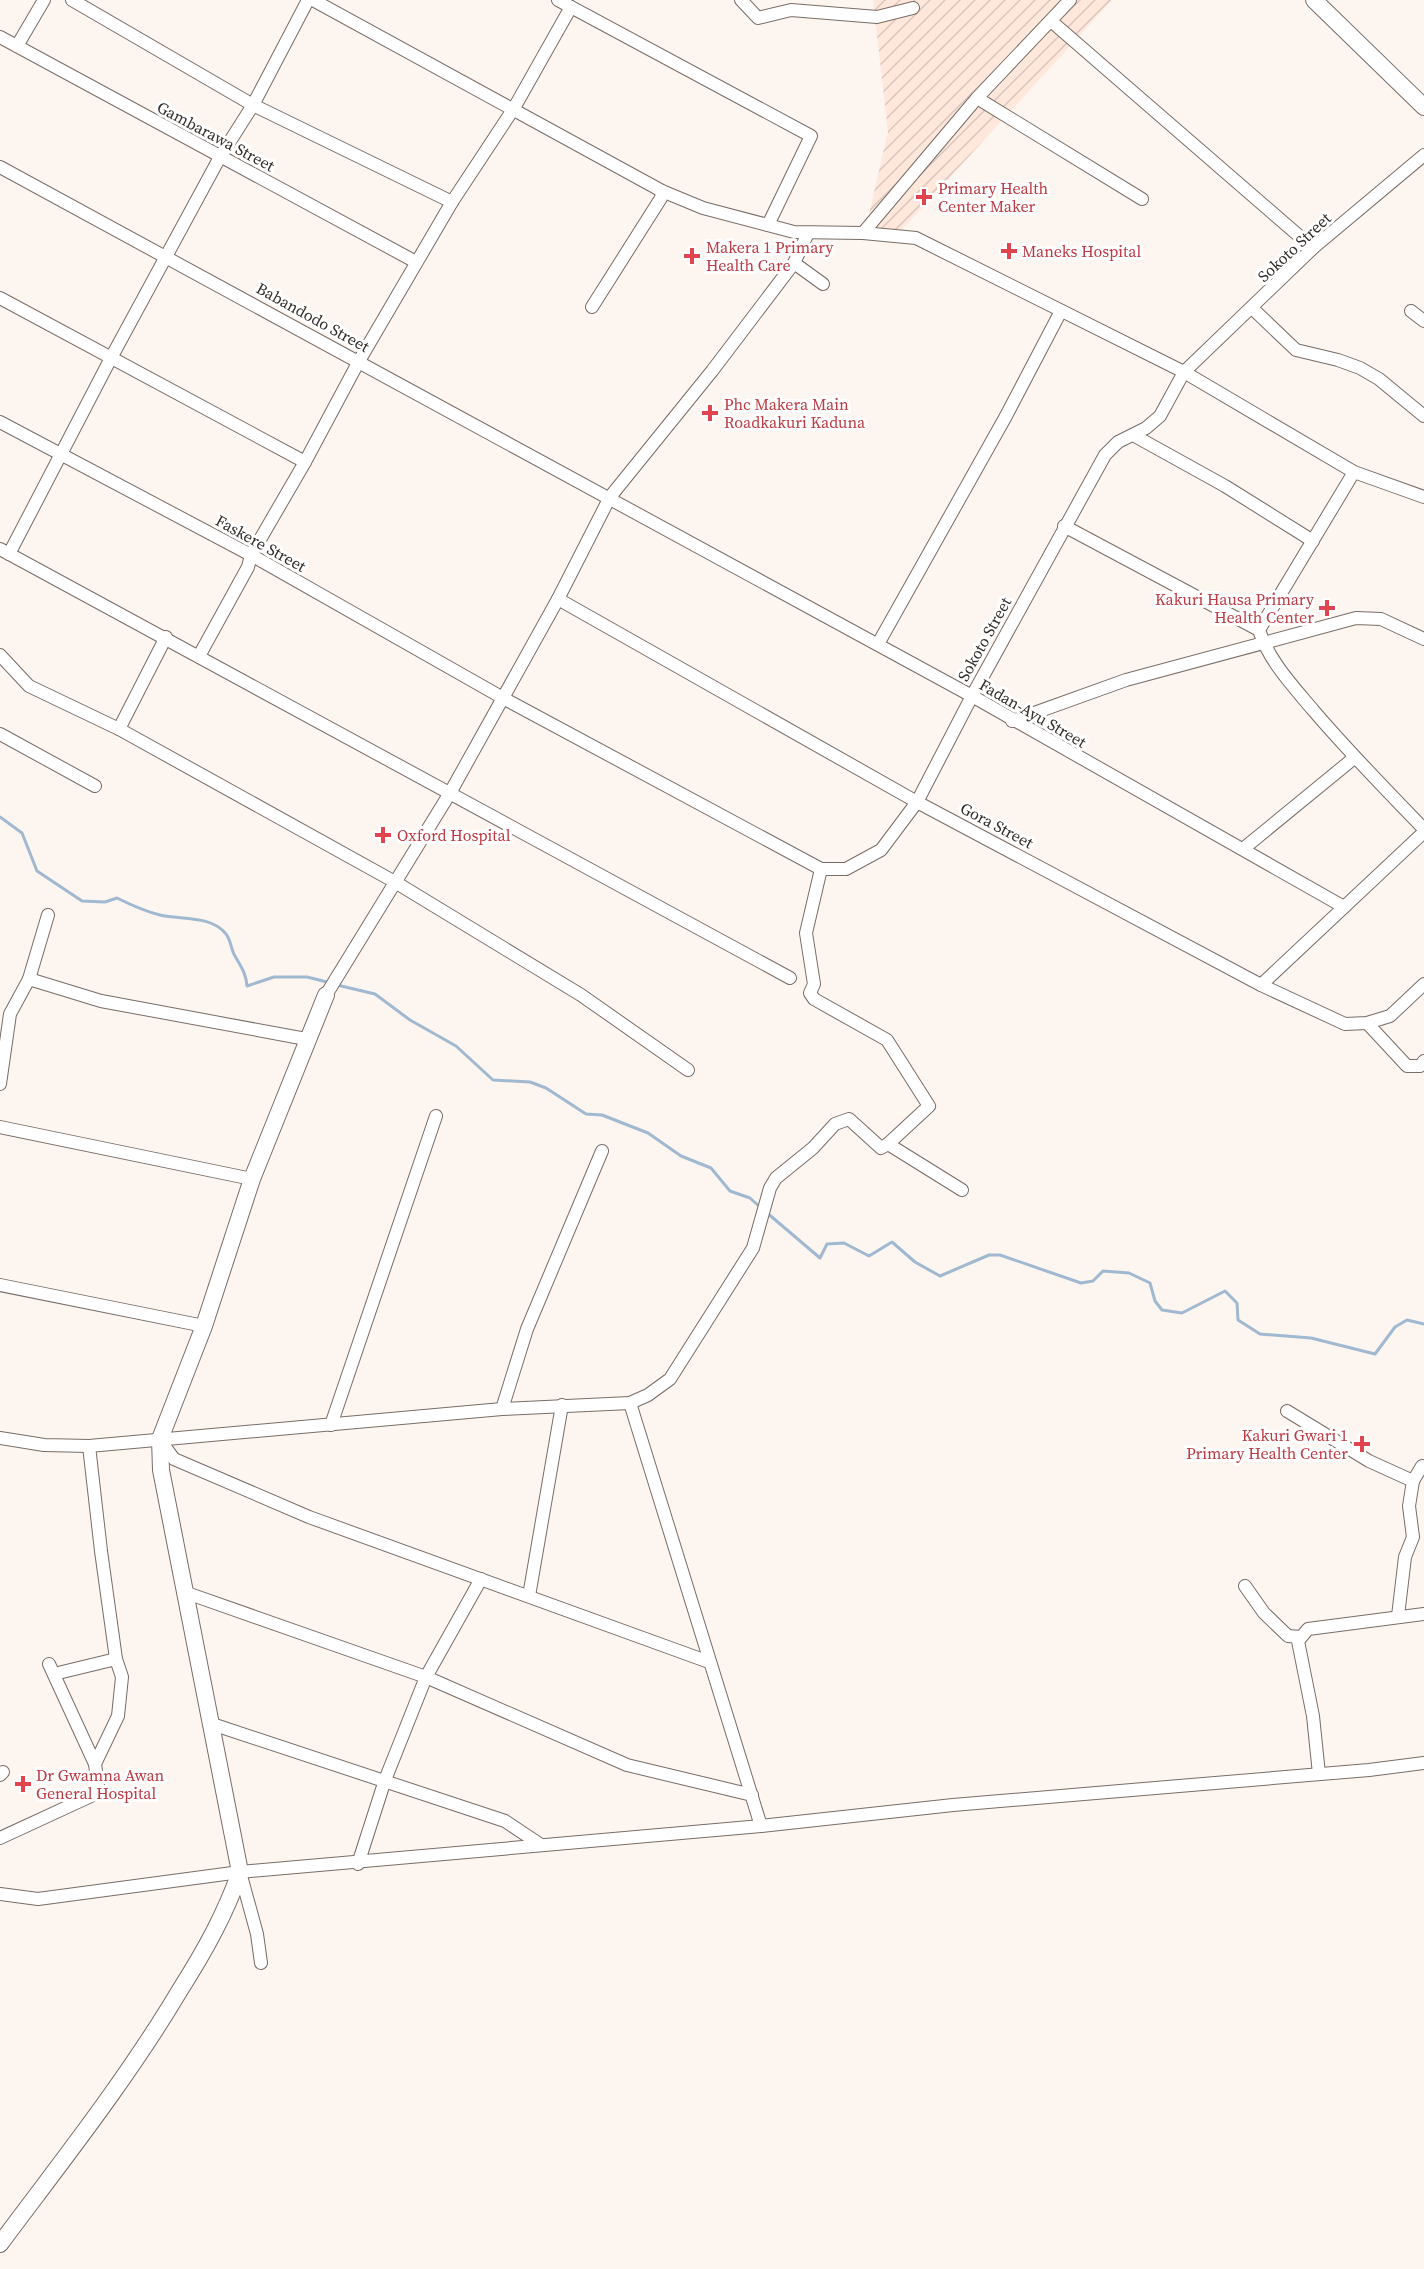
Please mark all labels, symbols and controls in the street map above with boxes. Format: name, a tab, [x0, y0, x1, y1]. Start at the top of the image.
street label: Gambarawa Street	[153, 96, 279, 177]
place label: Primary Health Center Maker	[938, 177, 1049, 217]
marker: Primary Health Center Maker	[915, 188, 933, 206]
street label: Sokoto Street	[1253, 207, 1336, 287]
place label: Makera 1 Primary Health Care	[706, 236, 834, 276]
place label: Maneks Hospital	[1022, 240, 1141, 262]
marker: Maneks Hospital	[1000, 242, 1018, 260]
marker: Makera 1 Primary Health Care	[683, 247, 701, 265]
street label: Babandodo Street	[253, 277, 374, 358]
place label: Phc Makera Main Roadkakuri Kaduna	[724, 393, 866, 433]
marker: Phc Makera Main Roadkakuri Kaduna	[701, 404, 719, 422]
street label: Faskere Street	[212, 509, 311, 577]
place label: Kakuri Hausa Primary Health Center	[1155, 588, 1315, 628]
street label: Sokoto Street	[952, 592, 1017, 685]
marker: Kakuri Hausa Primary Health Center	[1318, 599, 1336, 617]
street label: Fadan-Ayu Street	[975, 673, 1091, 753]
street label: Gora Street	[957, 797, 1038, 854]
place label: Oxford Hospital	[397, 824, 511, 846]
marker: Oxford Hospital	[374, 826, 392, 844]
place label: Kakuri Gwari 1 Primary Health Center	[1186, 1424, 1348, 1464]
marker: Kakuri Gwari 1 Primary Health Center	[1353, 1435, 1371, 1453]
place label: Dr Gwamna Awan General Hospital	[36, 1764, 164, 1804]
marker: Dr Gwamna Awan General Hospital	[14, 1775, 32, 1793]

